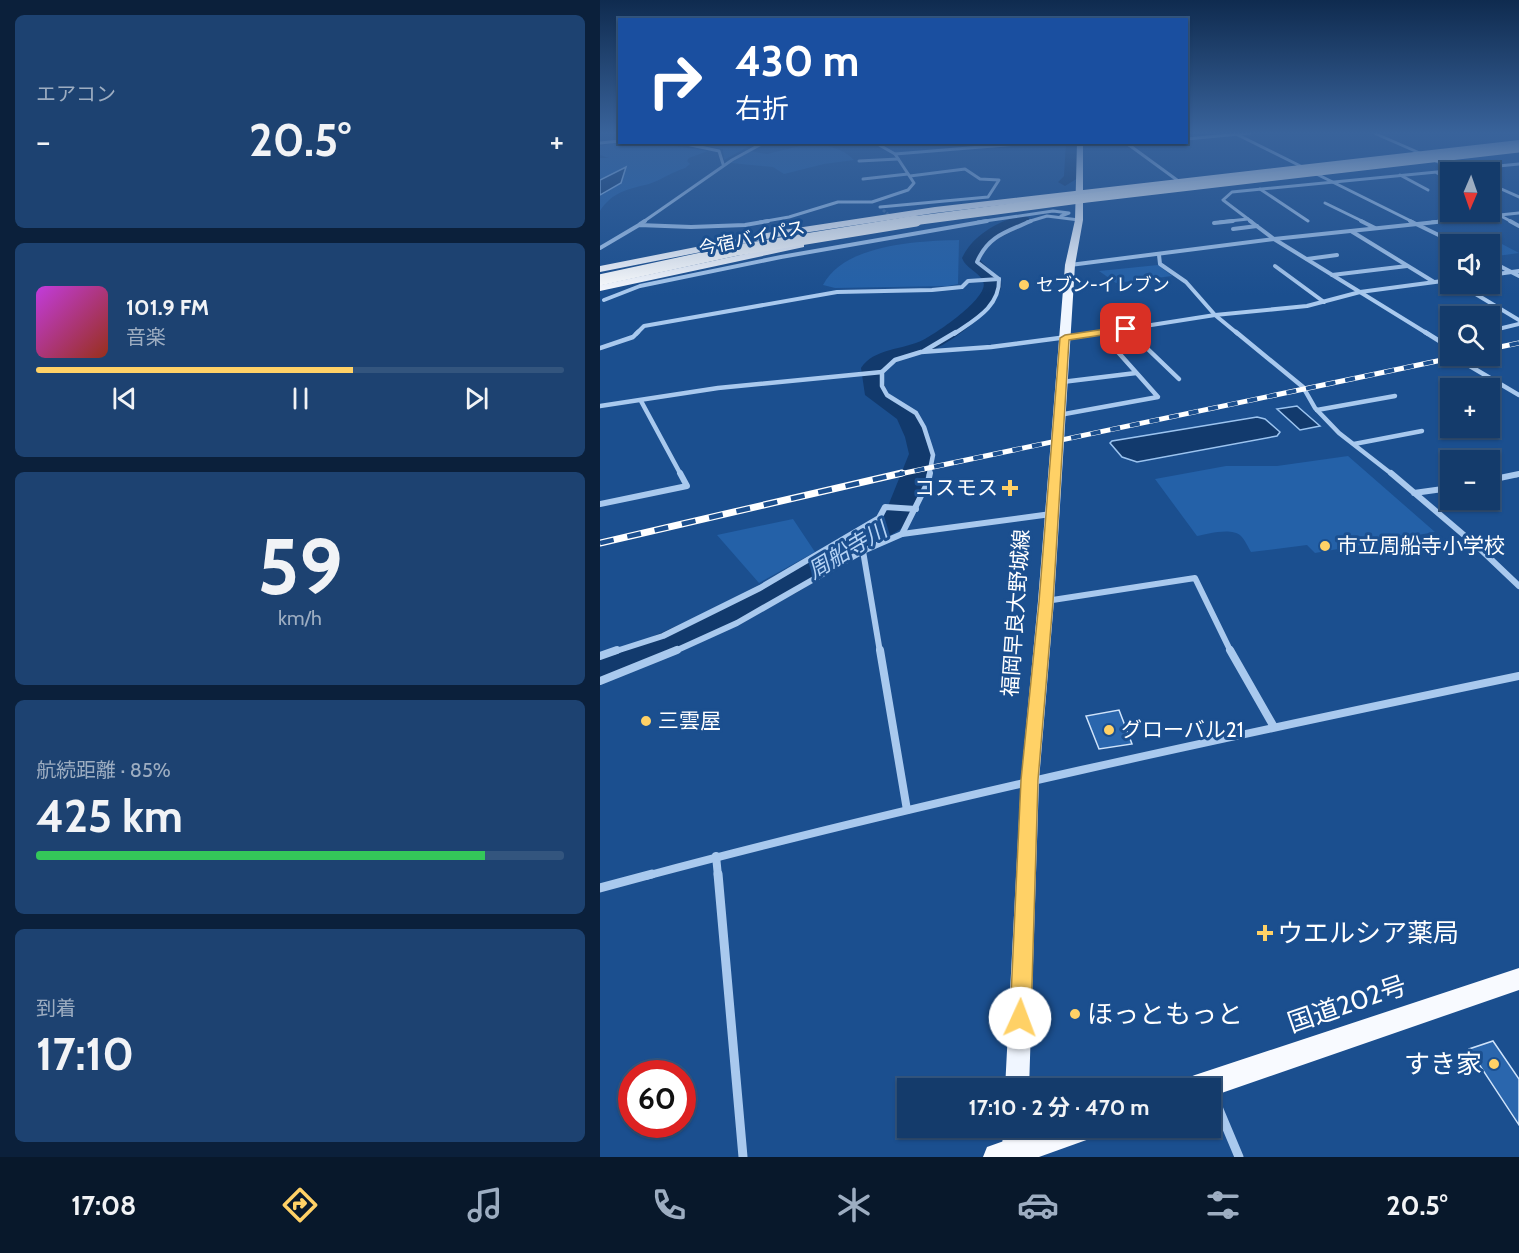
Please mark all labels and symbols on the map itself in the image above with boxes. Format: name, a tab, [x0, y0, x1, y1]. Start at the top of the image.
north arrow	[1440, 162, 1500, 222]
street label: 今宿バイパス	[697, 216, 807, 260]
place label: セブン-イレブン	[1036, 274, 1170, 296]
marker: セブン-イレブン	[1017, 278, 1031, 292]
pin	[1100, 303, 1151, 354]
place label: コスモス	[914, 475, 998, 500]
marker: コスモス	[1003, 481, 1017, 495]
water label: 周船寺川	[803, 515, 894, 585]
street label: 福岡早良大野城線	[997, 528, 1034, 698]
place label: 市立周船寺小学校	[1337, 533, 1505, 558]
marker: 市立周船寺小学校	[1318, 539, 1332, 553]
place label: 三雲屋	[658, 708, 721, 733]
marker: 三雲屋	[639, 714, 653, 728]
place label: グローバル21	[1121, 717, 1244, 742]
marker: グローバル21	[1102, 723, 1116, 737]
place label: ウエルシア薬局	[1277, 917, 1459, 949]
marker: ウエルシア薬局	[1258, 926, 1272, 940]
street label: 国道202号	[1283, 969, 1411, 1039]
position arrow	[988, 986, 1052, 1050]
place label: ほっともっと	[1087, 998, 1243, 1030]
marker: ほっともっと	[1068, 1007, 1082, 1021]
place label: すき家	[1404, 1048, 1482, 1080]
marker: すき家	[1487, 1057, 1501, 1071]
speed limit sign: 60	[618, 1060, 696, 1138]

